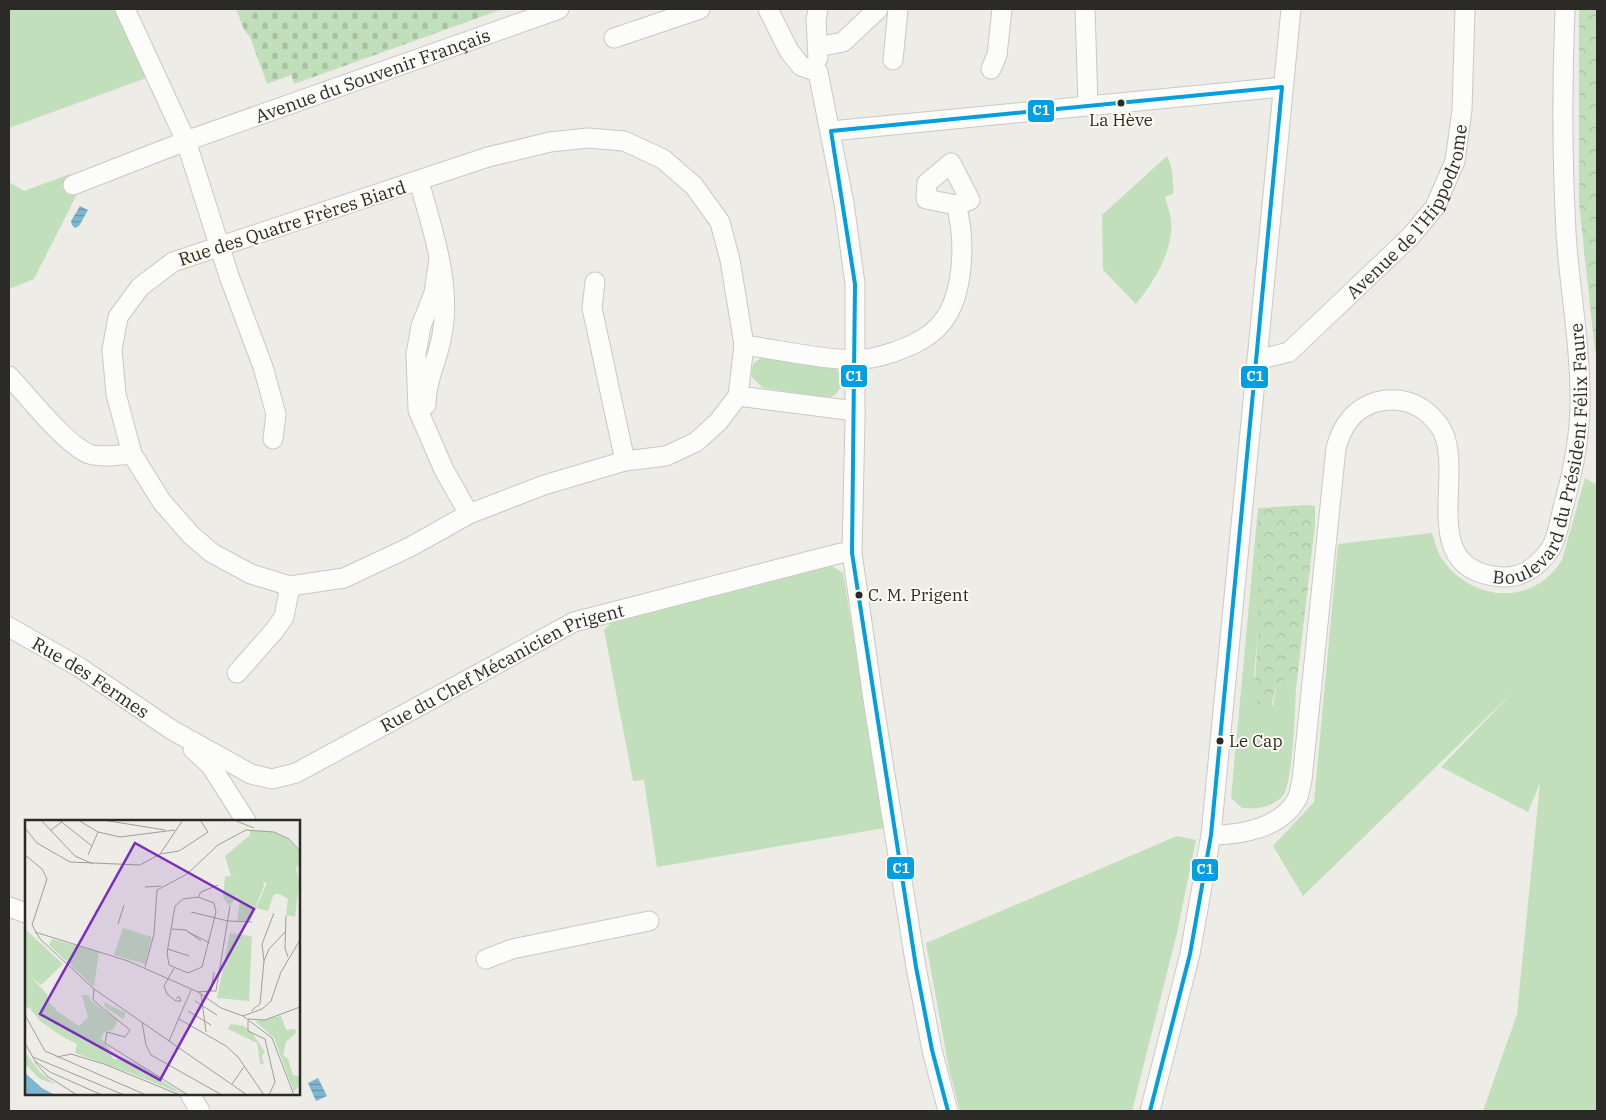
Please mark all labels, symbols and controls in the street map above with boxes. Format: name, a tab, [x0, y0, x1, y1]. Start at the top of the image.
street label: Avenue du Souvenir Français	[252, 23, 493, 127]
marker: La Hève	[1116, 98, 1126, 108]
line badge: C1	[1027, 99, 1055, 123]
text: C1	[1032, 101, 1050, 119]
place label: La Hève	[1089, 109, 1153, 131]
street label: Avenue de l'Hippodrome	[1341, 123, 1471, 303]
street label: Rue des Quatre Frères Biard	[175, 175, 409, 271]
street label: Boulevard du Président Félix Faure	[1491, 322, 1592, 589]
line badge: C1	[840, 364, 868, 388]
line badge: C1	[1240, 365, 1269, 389]
text: C1	[845, 367, 863, 385]
text: C1	[1246, 367, 1264, 385]
place label: C. M. Prigent	[868, 584, 969, 606]
marker: C. M. Prigent	[854, 590, 864, 600]
street label: Rue du Chef Mécanicien Prigent	[376, 598, 626, 737]
street label: Rue des Fermes	[28, 631, 154, 723]
place label: Le Cap	[1229, 730, 1283, 752]
marker: Le Cap	[1215, 736, 1225, 746]
inset map	[25, 820, 300, 1095]
line badge: C1	[886, 856, 915, 880]
line badge: C1	[1191, 858, 1219, 882]
text: C1	[892, 859, 910, 877]
text: C1	[1196, 860, 1214, 878]

